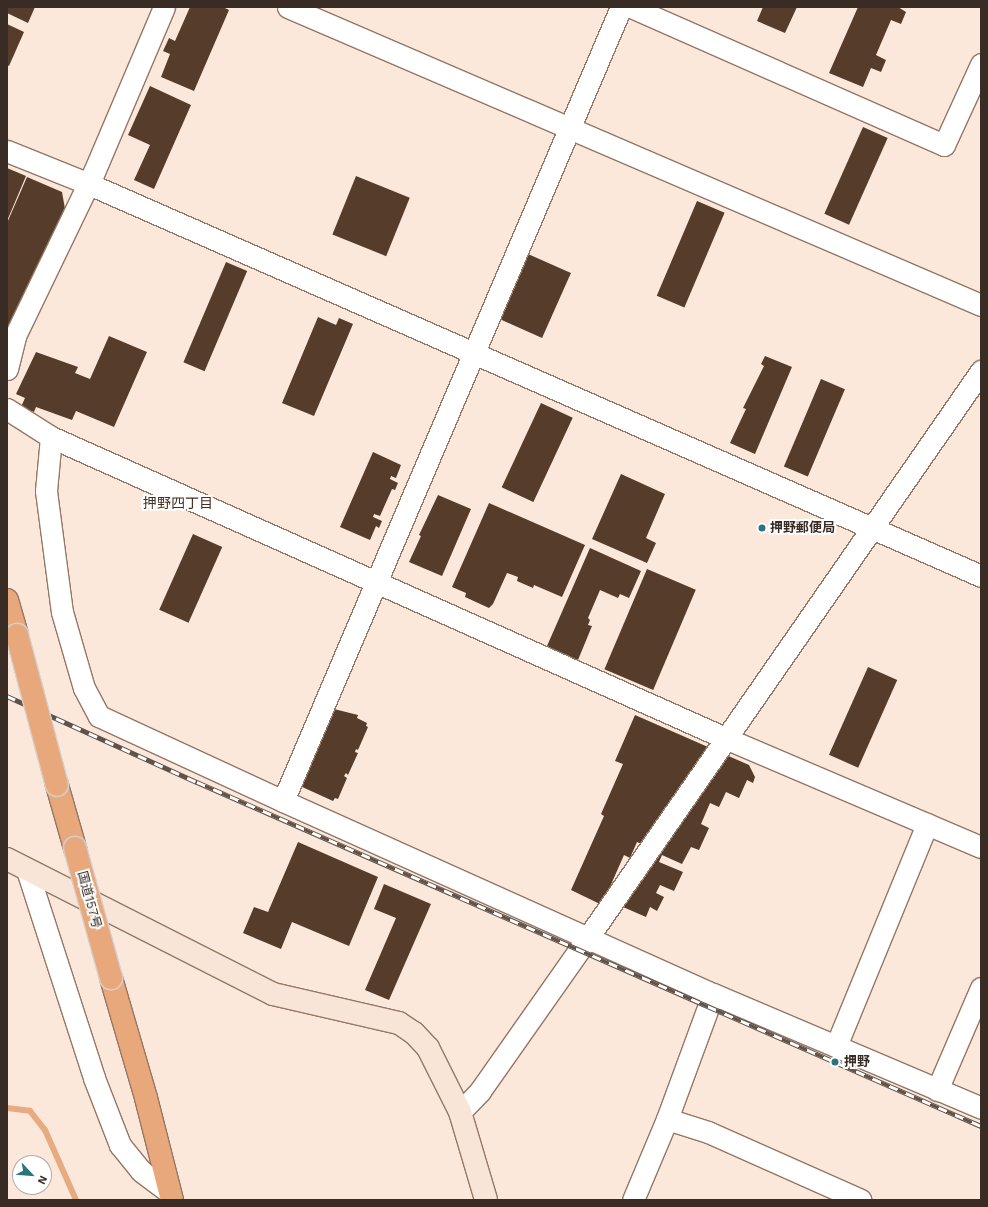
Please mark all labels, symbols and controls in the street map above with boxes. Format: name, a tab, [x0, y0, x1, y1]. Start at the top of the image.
district label: 押野四丁目	[143, 495, 213, 511]
place label: 押野郵便局	[770, 520, 835, 536]
marker: 押野郵便局	[757, 523, 767, 533]
street label: 国道157号	[74, 870, 104, 930]
place label: 押野	[844, 1054, 870, 1070]
marker: 押野	[829, 1056, 841, 1068]
north arrow	[12, 1155, 52, 1195]
text: N	[35, 1174, 50, 1187]

